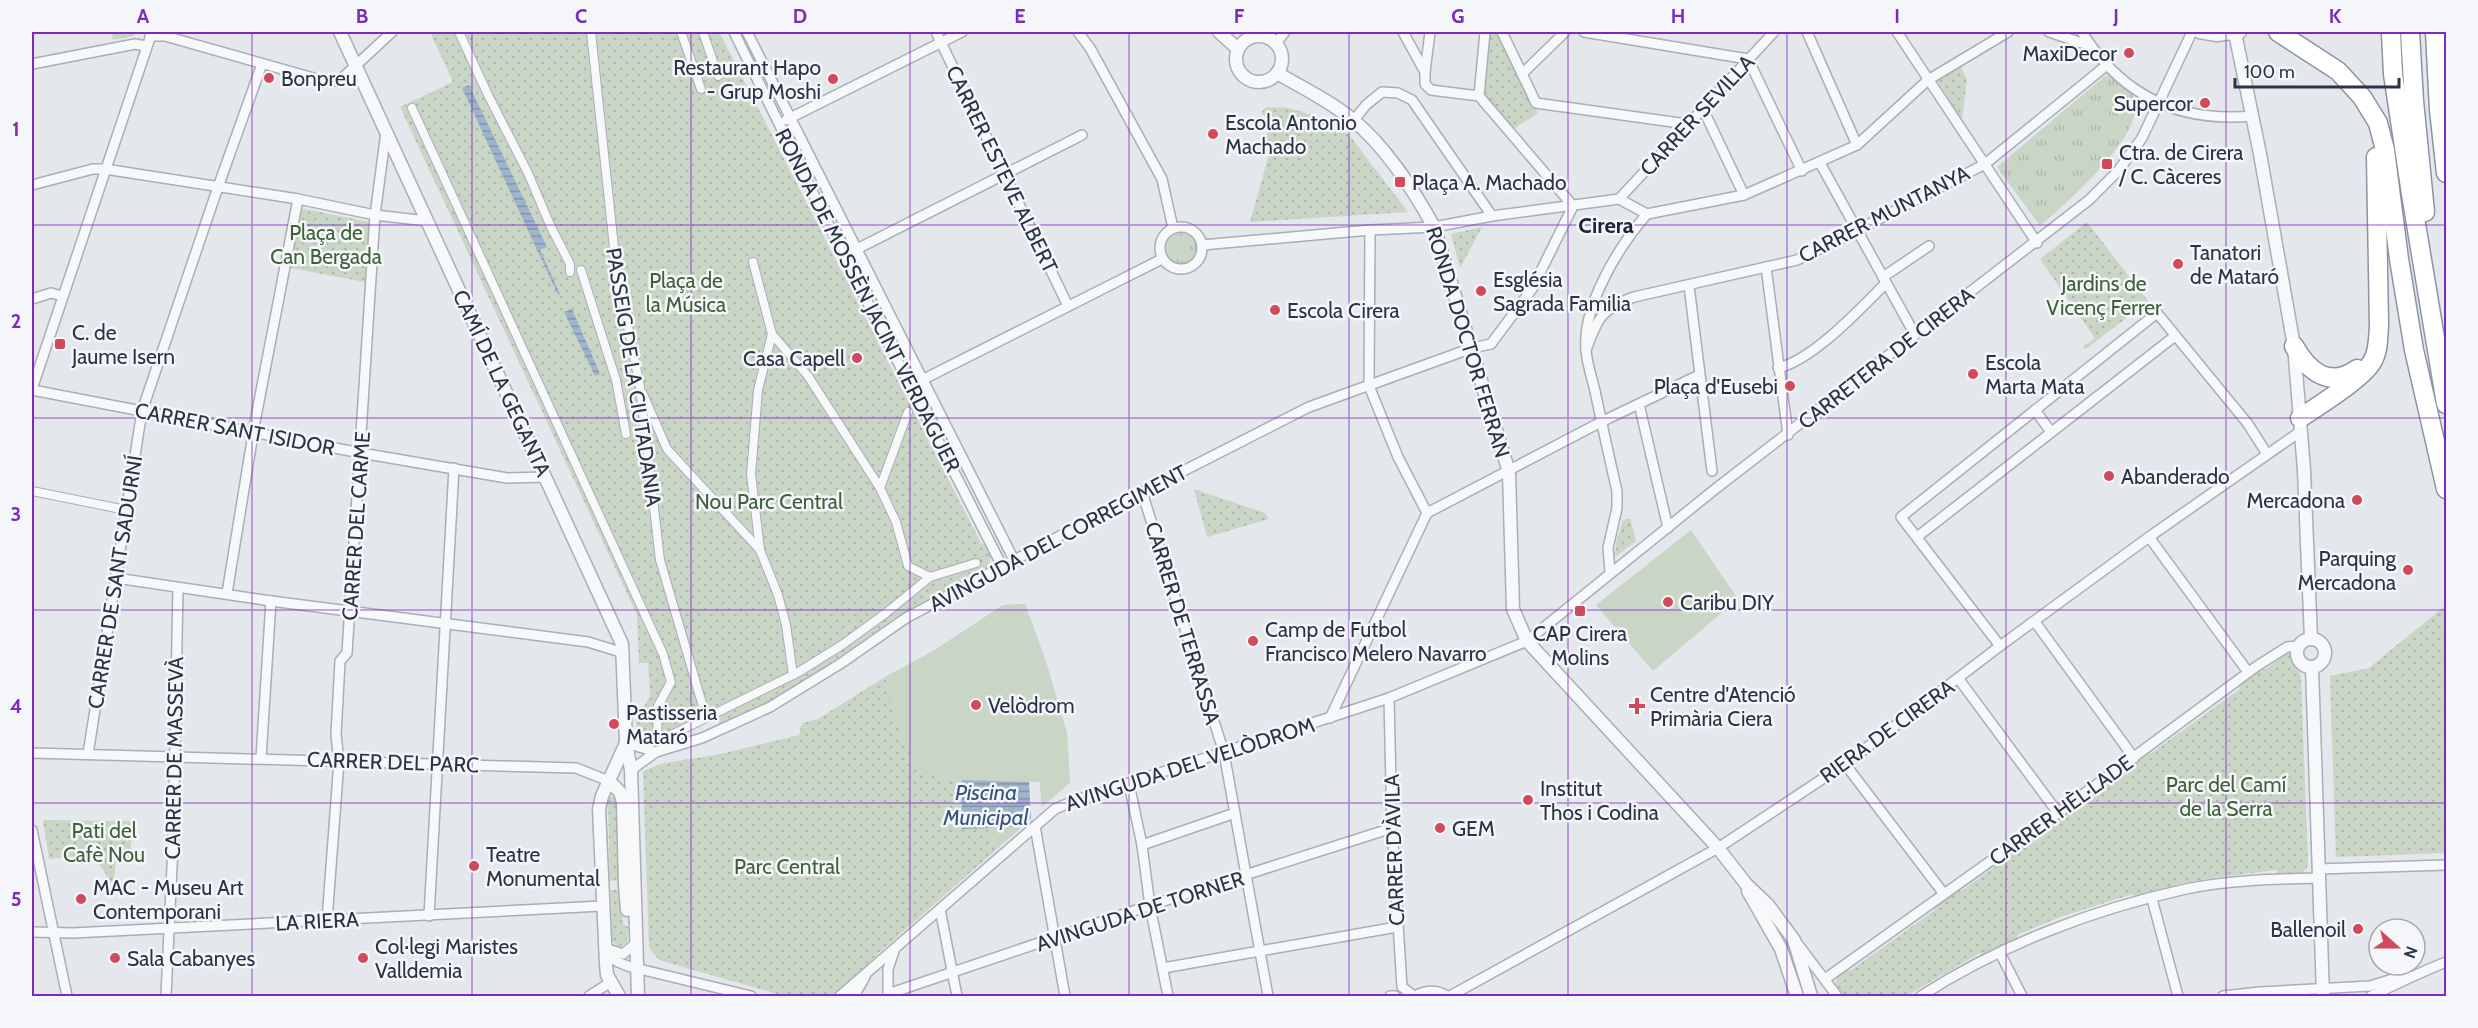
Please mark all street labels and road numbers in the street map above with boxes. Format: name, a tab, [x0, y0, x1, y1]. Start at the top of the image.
street label: CARRER SEVILLA	[1635, 49, 1759, 181]
street label: CARRER ESTEVE ALBERT	[941, 61, 1063, 277]
street label: RONDA DE MOSSÈN JACINT VERDAGUER	[770, 124, 966, 476]
street label: CARRER MUNTANYA	[1794, 160, 1974, 268]
street label: RONDA DOCTOR FERRAN	[1421, 223, 1515, 461]
street label: PASSEIG DE LA CIUTADANIA	[601, 246, 667, 508]
street label: CARRETERA DE CIRERA	[1793, 282, 1979, 434]
street label: CAMÍ DE LA GEGANTA	[448, 286, 556, 480]
street label: CARRER SANT ISIDOR	[133, 397, 337, 461]
street label: CARRER DEL CARME	[337, 431, 375, 621]
street label: CARRER DE SANT SADURNÍ	[83, 454, 147, 710]
street label: AVINGUDA DEL CORREGIMENT	[925, 459, 1191, 617]
street label: CARRER DE TERRASSA	[1140, 519, 1226, 727]
street label: CARRER DE MASSEVÀ	[160, 656, 188, 860]
street label: RIERA DE CIRERA	[1815, 674, 1959, 788]
street label: AVINGUDA DEL VELÒDROM	[1062, 712, 1318, 816]
street label: CARRER DEL PARC	[307, 747, 479, 777]
street label: CARRER HÈL·LADE	[1984, 750, 2138, 870]
street label: CARRER D'ÀVILA	[1379, 774, 1409, 926]
street label: AVINGUDA DE TORNER	[1033, 865, 1247, 956]
street label: LA RIERA	[275, 906, 359, 936]

